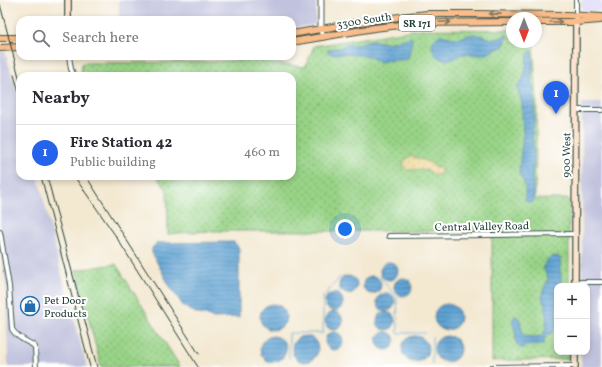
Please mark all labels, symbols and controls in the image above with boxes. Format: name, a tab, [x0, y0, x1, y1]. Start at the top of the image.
street label: 3300 South	[336, 10, 393, 33]
one-way arrow	[489, 10, 502, 18]
north arrow	[506, 12, 542, 48]
road number: SR 171	[399, 15, 435, 31]
search box	[16, 16, 296, 60]
one-way arrow	[438, 18, 451, 26]
one-way arrow	[549, 18, 562, 26]
icon: search	[30, 27, 52, 49]
text: Search here	[62, 28, 139, 49]
pin: 1	[543, 81, 569, 114]
text: Nearby	[32, 87, 90, 110]
street label: 900 West	[560, 132, 575, 178]
text: Fire Station 42	[70, 133, 172, 154]
text: 1	[42, 144, 48, 162]
text: 460 m	[244, 144, 280, 162]
text: Public building	[70, 154, 156, 172]
your location	[335, 219, 355, 239]
street label: Central Valley Road	[435, 219, 529, 236]
map controls	[554, 283, 590, 355]
button: +	[554, 283, 590, 319]
place label: Pet Door Products	[44, 294, 87, 322]
shop icon: Pet Door Products	[19, 295, 41, 317]
button: −	[554, 319, 590, 355]

